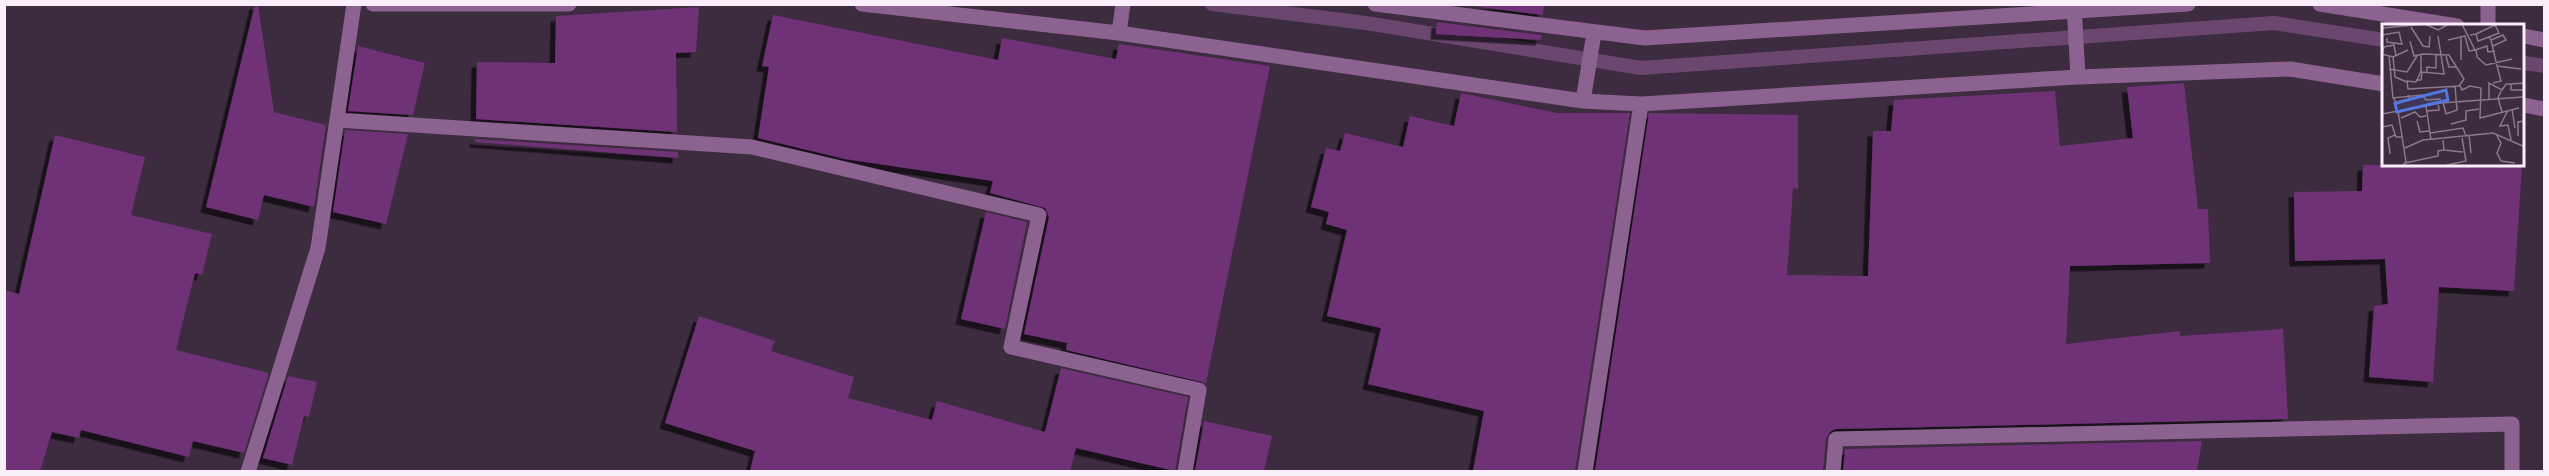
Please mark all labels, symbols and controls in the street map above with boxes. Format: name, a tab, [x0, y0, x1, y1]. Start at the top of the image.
inset map	[2382, 24, 2525, 166]

